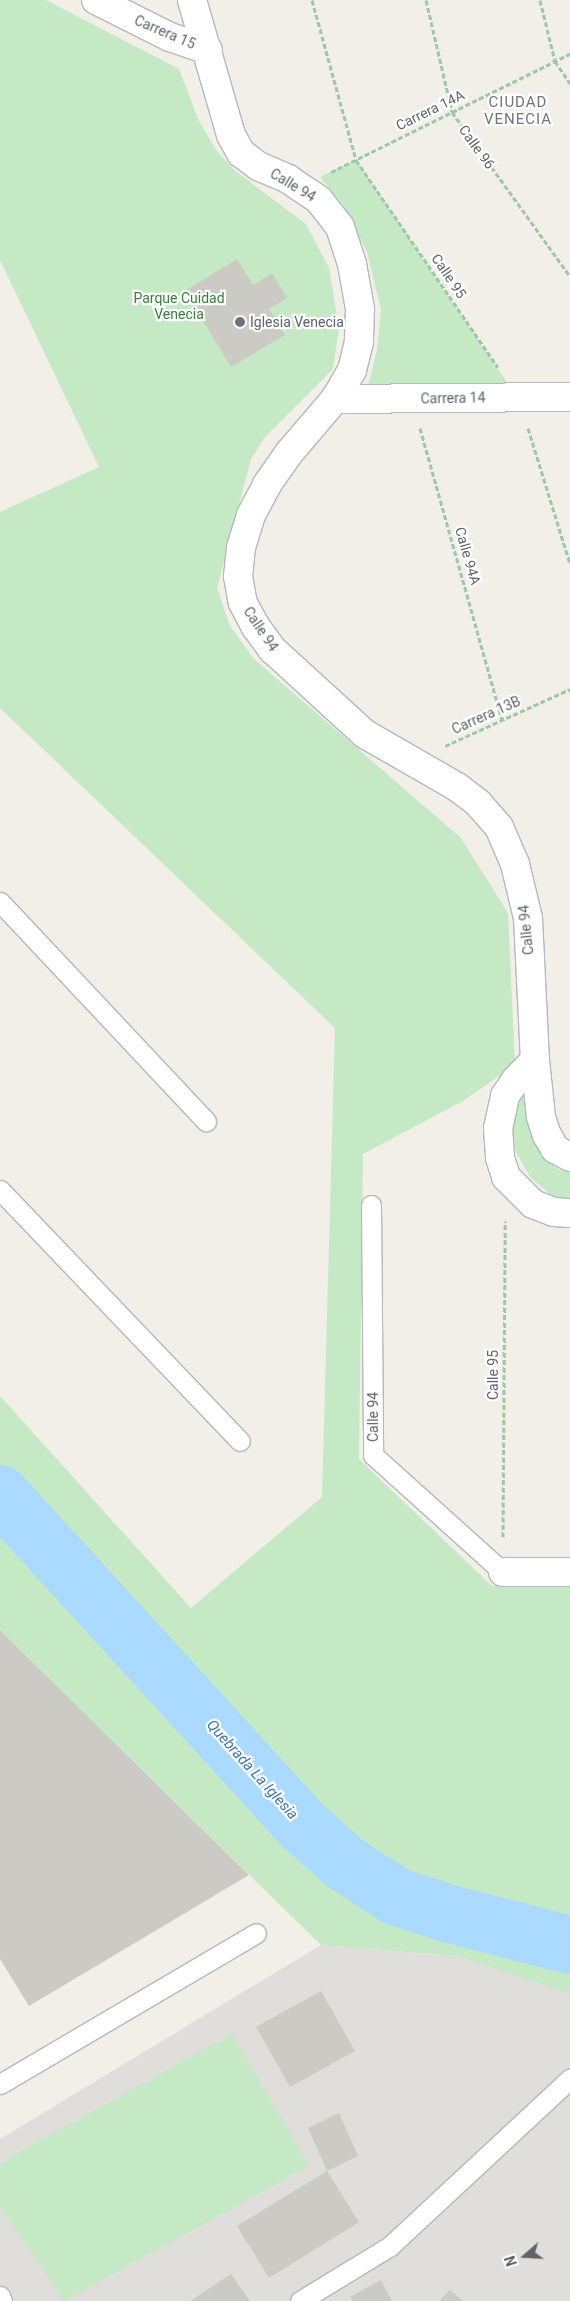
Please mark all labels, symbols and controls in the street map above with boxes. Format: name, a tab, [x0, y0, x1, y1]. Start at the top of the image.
street label: Carrera 15	[132, 12, 198, 52]
street label: Carrera 14A	[393, 86, 467, 134]
district label: CIUDAD VENECIA	[483, 93, 553, 128]
street label: Calle 96	[455, 122, 499, 172]
street label: Calle 94	[267, 165, 319, 205]
street label: Calle 95	[428, 251, 470, 301]
park label: Parque Cuidad Venecia	[133, 290, 225, 322]
place label: Iglesia Venecia	[250, 314, 344, 330]
marker: Iglesia Venecia	[234, 316, 246, 328]
street label: Carrera 14	[420, 389, 486, 407]
street label: Calle 94A	[452, 525, 484, 587]
street label: Calle 94	[240, 604, 282, 654]
street label: Carrera 13B	[449, 692, 523, 738]
street label: Calle 94	[515, 904, 537, 956]
street label: Calle 95	[485, 1350, 501, 1400]
street label: Calle 94	[365, 1392, 381, 1442]
water label: Quebrada La Iglesia	[202, 1716, 302, 1824]
north arrow	[500, 2231, 550, 2281]
text: N	[502, 2254, 520, 2268]

